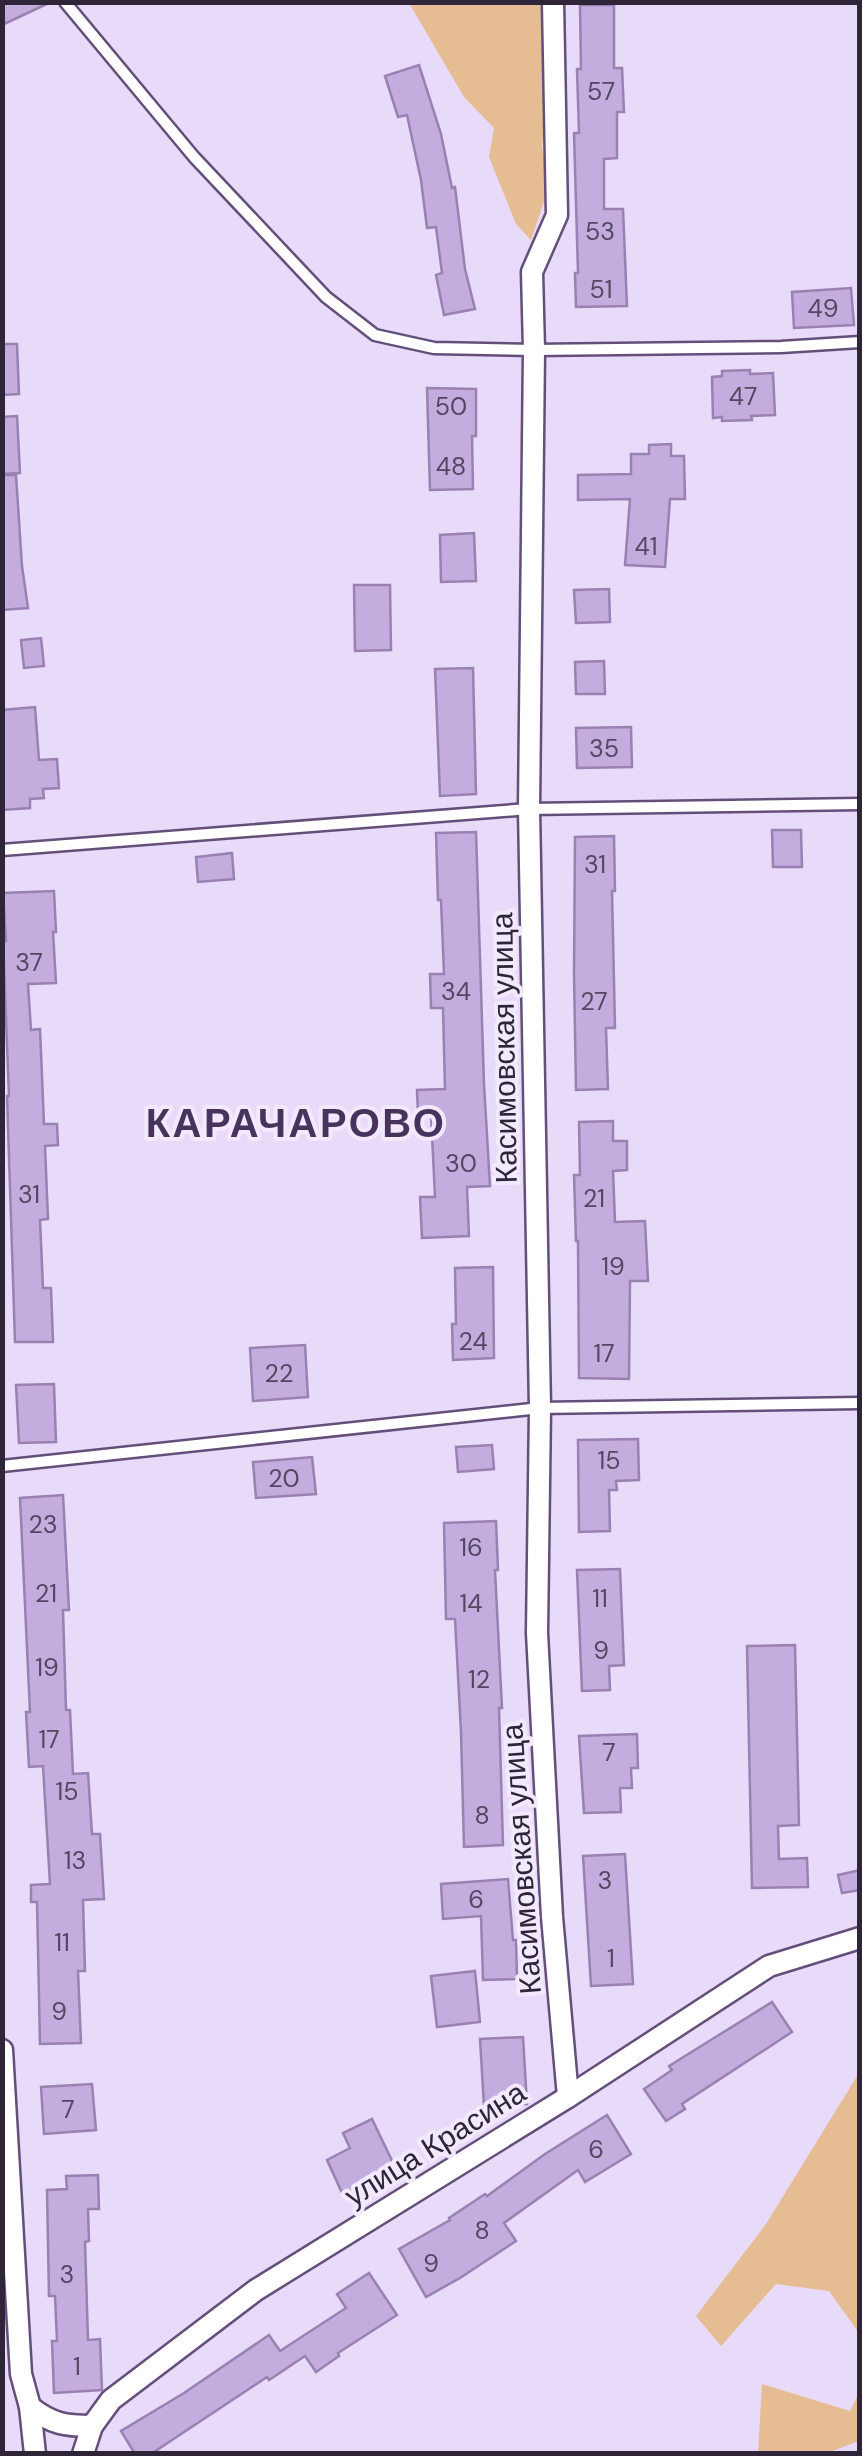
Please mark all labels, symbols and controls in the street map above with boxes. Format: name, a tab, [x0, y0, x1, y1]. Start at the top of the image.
house number: 57	[587, 75, 615, 108]
house number: 53	[585, 215, 615, 248]
house number: 51	[589, 273, 613, 306]
house number: 49	[808, 292, 838, 325]
house number: 47	[729, 380, 757, 413]
house number: 50	[435, 390, 467, 423]
house number: 48	[436, 450, 466, 483]
house number: 41	[635, 530, 657, 563]
house number: 35	[589, 732, 619, 765]
house number: 31	[584, 848, 606, 881]
street label: Касимовская улица	[482, 912, 526, 1184]
house number: 37	[15, 946, 43, 979]
house number: 34	[441, 975, 471, 1008]
house number: 27	[580, 985, 608, 1018]
district label: КАРАЧАРОВО	[146, 1097, 446, 1149]
house number: 30	[445, 1147, 477, 1180]
house number: 31	[18, 1178, 40, 1211]
house number: 21	[583, 1182, 605, 1215]
house number: 19	[601, 1250, 625, 1283]
house number: 24	[458, 1325, 488, 1358]
house number: 17	[593, 1337, 615, 1370]
house number: 22	[265, 1357, 293, 1390]
house number: 15	[597, 1444, 621, 1477]
house number: 20	[268, 1462, 300, 1495]
house number: 23	[28, 1508, 58, 1541]
house number: 16	[459, 1531, 483, 1564]
house number: 21	[35, 1577, 57, 1610]
house number: 11	[592, 1582, 608, 1615]
house number: 14	[460, 1587, 482, 1620]
house number: 9	[593, 1634, 609, 1667]
house number: 19	[35, 1651, 59, 1684]
house number: 12	[468, 1663, 490, 1696]
street label: Касимовская улица	[492, 1722, 550, 1996]
house number: 17	[38, 1723, 60, 1756]
house number: 7	[602, 1736, 616, 1769]
house number: 15	[55, 1775, 79, 1808]
house number: 8	[474, 1799, 490, 1832]
house number: 13	[64, 1844, 86, 1877]
house number: 3	[598, 1864, 612, 1897]
house number: 6	[468, 1883, 484, 1916]
house number: 11	[54, 1926, 70, 1959]
house number: 1	[607, 1942, 615, 1975]
house number: 9	[51, 1995, 67, 2028]
street label: улица Красина	[337, 2073, 533, 2215]
house number: 7	[61, 2093, 75, 2126]
house number: 6	[588, 2133, 604, 2166]
house number: 8	[474, 2214, 490, 2247]
house number: 9	[423, 2247, 439, 2280]
house number: 3	[60, 2258, 74, 2291]
house number: 1	[73, 2350, 81, 2383]

